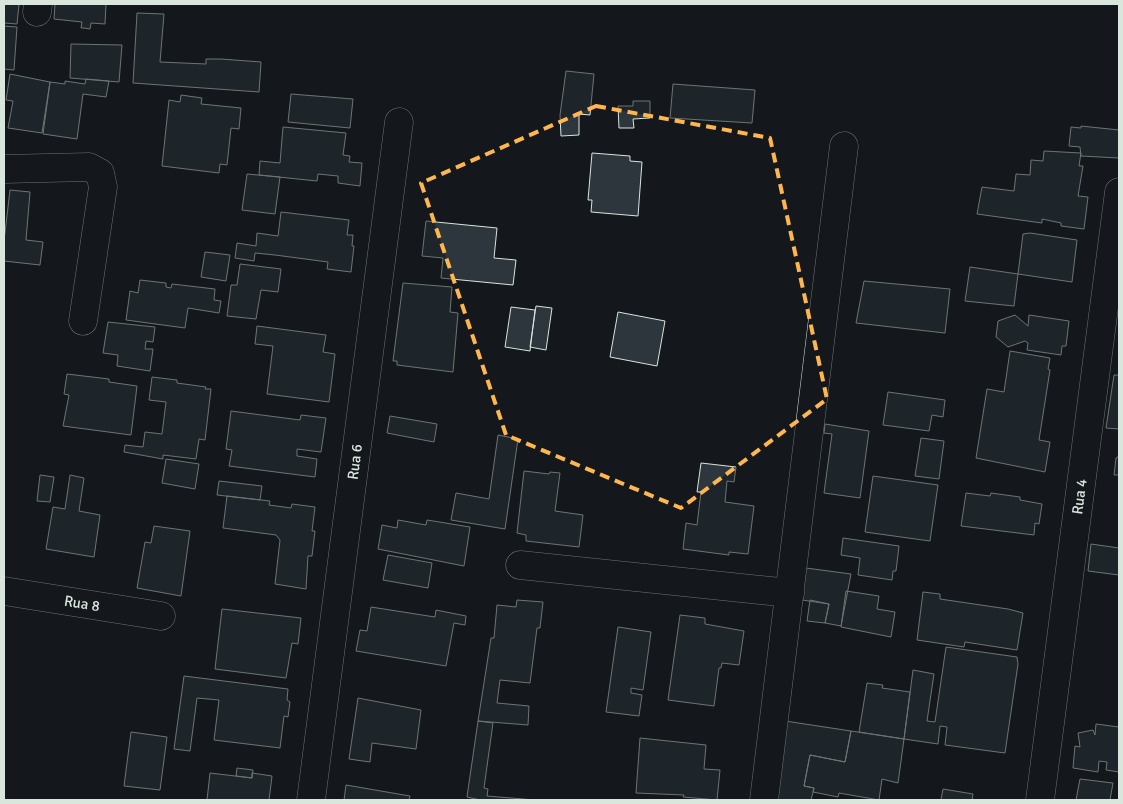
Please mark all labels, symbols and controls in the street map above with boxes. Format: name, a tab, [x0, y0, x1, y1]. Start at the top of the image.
street label: Rua 6	[344, 443, 366, 481]
street label: Rua 4	[1068, 478, 1091, 516]
street label: Rua 8	[63, 592, 101, 615]

